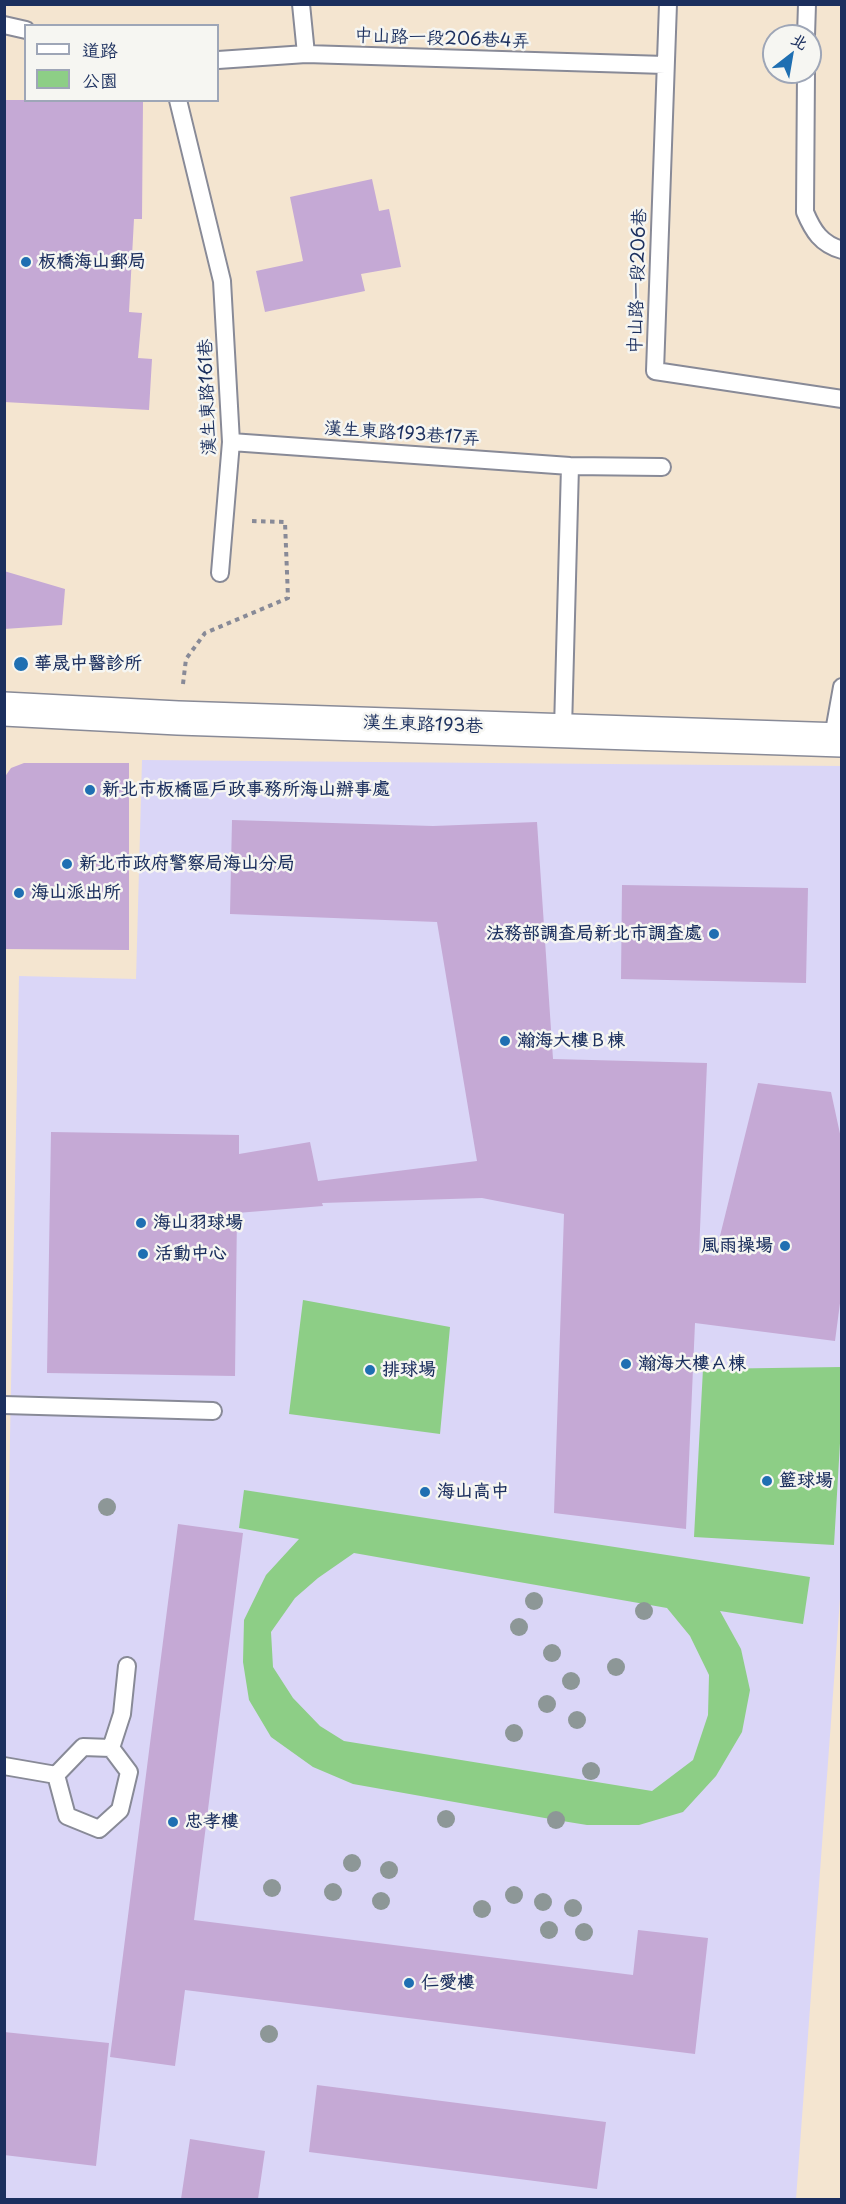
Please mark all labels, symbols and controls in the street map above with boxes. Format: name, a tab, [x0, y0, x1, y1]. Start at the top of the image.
legend	[24, 24, 219, 102]
north arrow	[762, 24, 822, 84]
street label: 中山路一段206巷4弄	[354, 25, 530, 53]
text: 北	[787, 26, 813, 55]
text: 道路	[82, 36, 118, 63]
text: 公園	[82, 66, 118, 93]
street label: 中山路一段206巷	[625, 208, 651, 354]
place label: 板橋海山郵局	[38, 251, 146, 273]
marker: 板橋海山郵局	[19, 255, 33, 269]
street label: 漢生東路161巷	[195, 338, 221, 456]
street label: 漢生東路193巷17弄	[323, 418, 481, 450]
place label: 華晟中醫診所	[34, 653, 142, 675]
marker: 華晟中醫診所	[12, 655, 30, 673]
street label: 漢生東路193巷	[362, 712, 484, 738]
place label: 新北市板橋區戶政事務所海山辦事處	[102, 779, 390, 801]
marker: 新北市板橋區戶政事務所海山辦事處	[83, 783, 97, 797]
place label: 新北市政府警察局海山分局	[79, 853, 295, 875]
marker: 新北市政府警察局海山分局	[60, 857, 74, 871]
place label: 海山派出所	[31, 882, 121, 904]
marker: 海山派出所	[12, 886, 26, 900]
place label: 法務部調查局新北市調查處	[486, 923, 702, 945]
marker: 法務部調查局新北市調查處	[707, 927, 721, 941]
place label: 瀚海大樓Ｂ棟	[517, 1030, 625, 1052]
marker: 瀚海大樓Ｂ棟	[498, 1034, 512, 1048]
place label: 海山羽球場	[153, 1212, 243, 1234]
marker: 海山羽球場	[134, 1216, 148, 1230]
place label: 風雨操場	[701, 1235, 773, 1257]
marker: 風雨操場	[778, 1239, 792, 1253]
place label: 活動中心	[155, 1243, 227, 1265]
marker: 活動中心	[136, 1247, 150, 1261]
place label: 瀚海大樓Ａ棟	[638, 1353, 746, 1375]
marker: 瀚海大樓Ａ棟	[619, 1357, 633, 1371]
place label: 排球場	[382, 1359, 436, 1381]
marker: 排球場	[363, 1363, 377, 1377]
place label: 籃球場	[779, 1470, 833, 1492]
marker: 籃球場	[760, 1474, 774, 1488]
place label: 海山高中	[437, 1481, 509, 1503]
marker: 海山高中	[418, 1485, 432, 1499]
place label: 忠孝樓	[185, 1811, 239, 1833]
marker: 忠孝樓	[166, 1815, 180, 1829]
place label: 仁愛樓	[421, 1972, 475, 1994]
marker: 仁愛樓	[402, 1976, 416, 1990]

